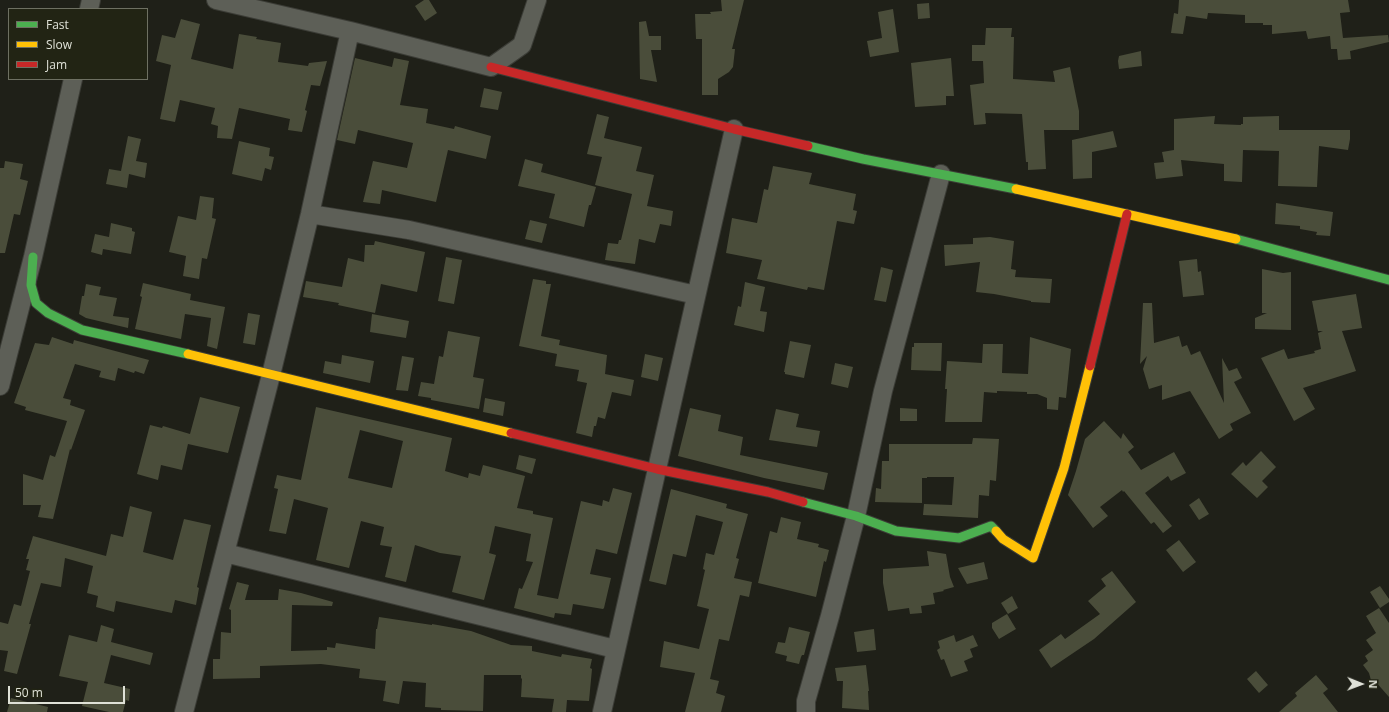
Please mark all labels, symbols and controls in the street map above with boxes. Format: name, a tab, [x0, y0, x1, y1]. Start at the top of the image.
legend	[8, 8, 148, 80]
text: Fast	[46, 16, 69, 33]
text: Slow	[46, 36, 72, 53]
text: Jam	[46, 56, 67, 73]
north arrow	[1341, 664, 1381, 704]
scale bar	[10, 678, 127, 704]
text: N	[1366, 680, 1381, 689]
text: 50 m	[15, 684, 43, 701]

